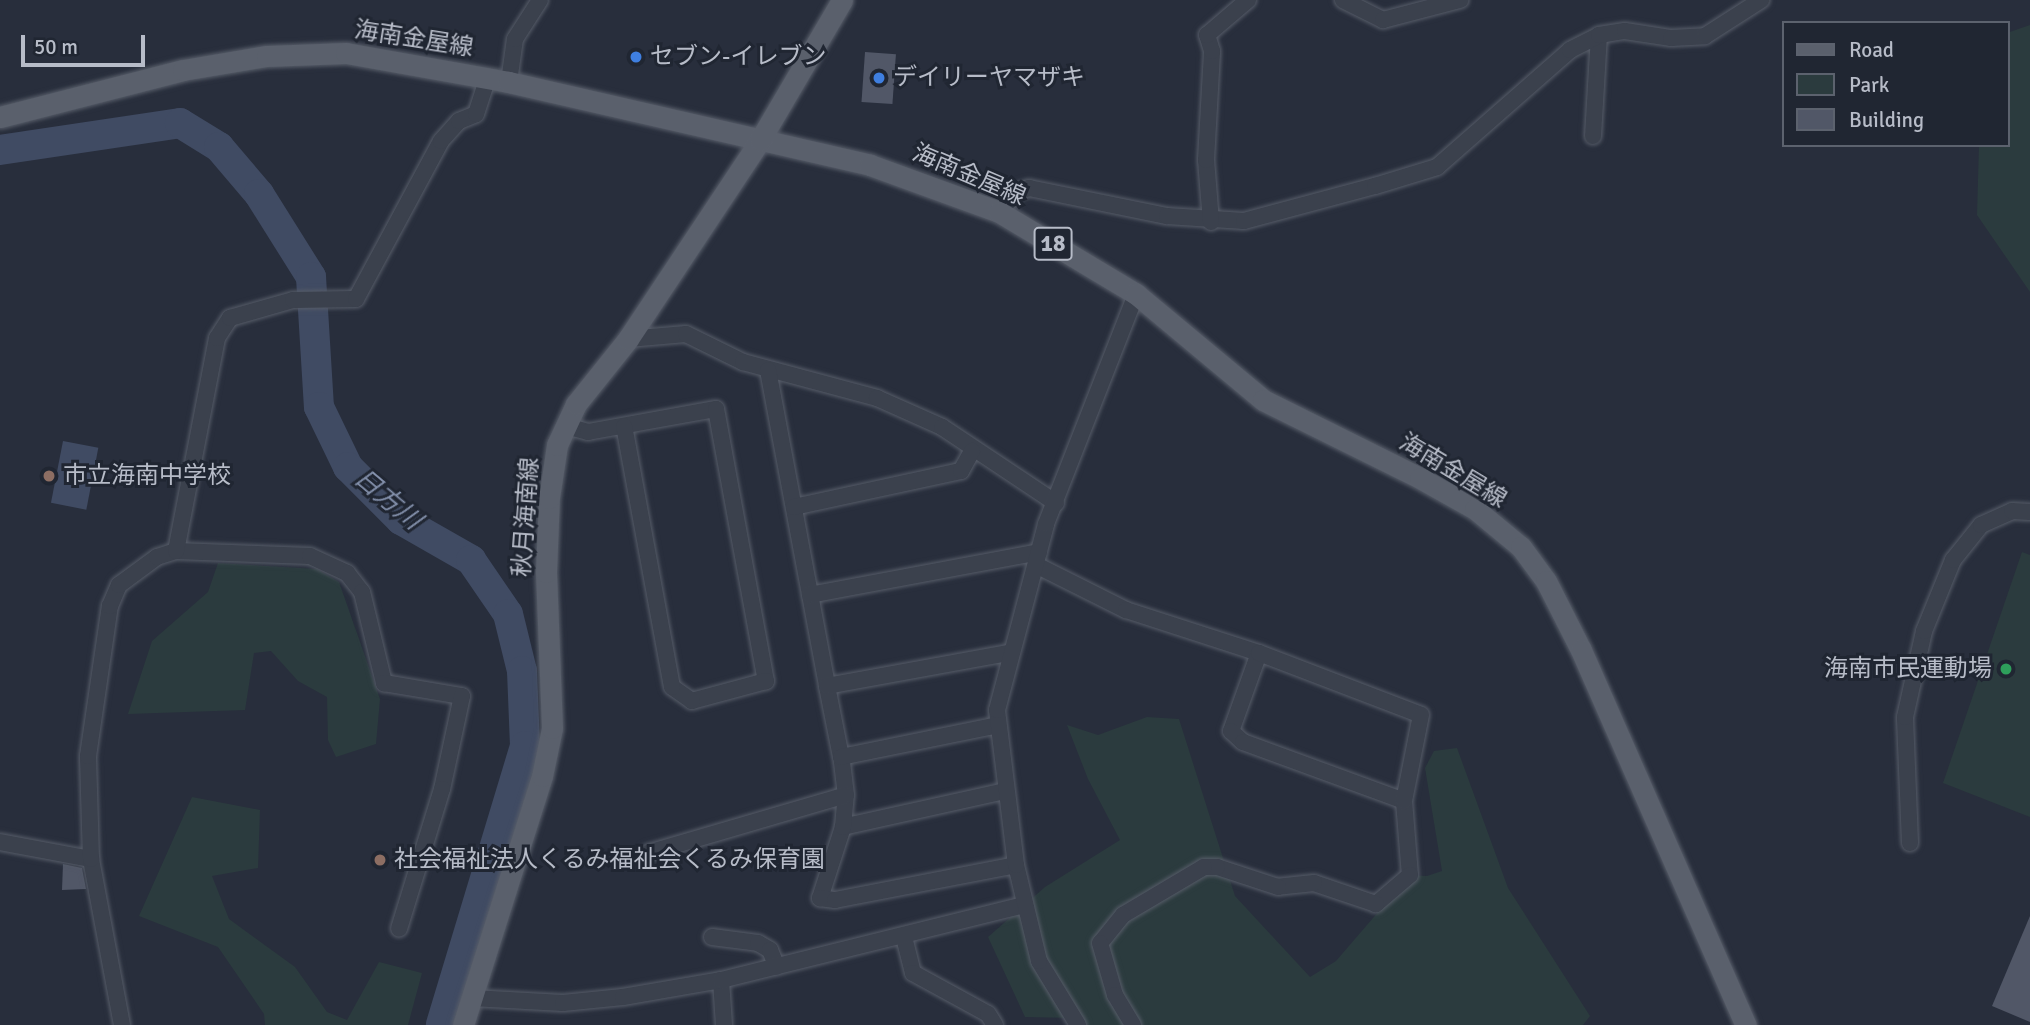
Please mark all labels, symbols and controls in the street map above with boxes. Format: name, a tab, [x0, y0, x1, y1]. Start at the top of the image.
street label: 海南金屋線	[352, 15, 476, 63]
scale bar	[24, 21, 149, 65]
legend	[1782, 21, 2009, 147]
text: 50 m	[34, 34, 78, 60]
text: Road	[1849, 37, 1894, 63]
place label: セブン-イレブン	[650, 43, 826, 71]
marker: セブン-イレブン	[628, 49, 644, 65]
place label: デイリーヤマザキ	[893, 64, 1085, 92]
marker: デイリーヤマザキ	[871, 70, 887, 86]
text: Park	[1849, 72, 1889, 98]
text: Building	[1849, 107, 1924, 133]
street label: 海南金屋線	[908, 138, 1030, 212]
road number: 18	[1032, 224, 1074, 264]
street label: 海南金屋線	[1394, 428, 1512, 514]
street label: 秋月海南線	[507, 456, 545, 578]
place label: 市立海南中学校	[63, 462, 231, 490]
water label: 日方川	[347, 463, 427, 537]
marker: 市立海南中学校	[41, 468, 57, 484]
place label: 海南市民運動場	[1824, 655, 1992, 683]
marker: 海南市民運動場	[1998, 661, 2014, 677]
place label: 社会福祉法人くるみ福祉会くるみ保育園	[394, 846, 826, 874]
marker: 社会福祉法人くるみ福祉会くるみ保育園	[372, 852, 388, 868]

